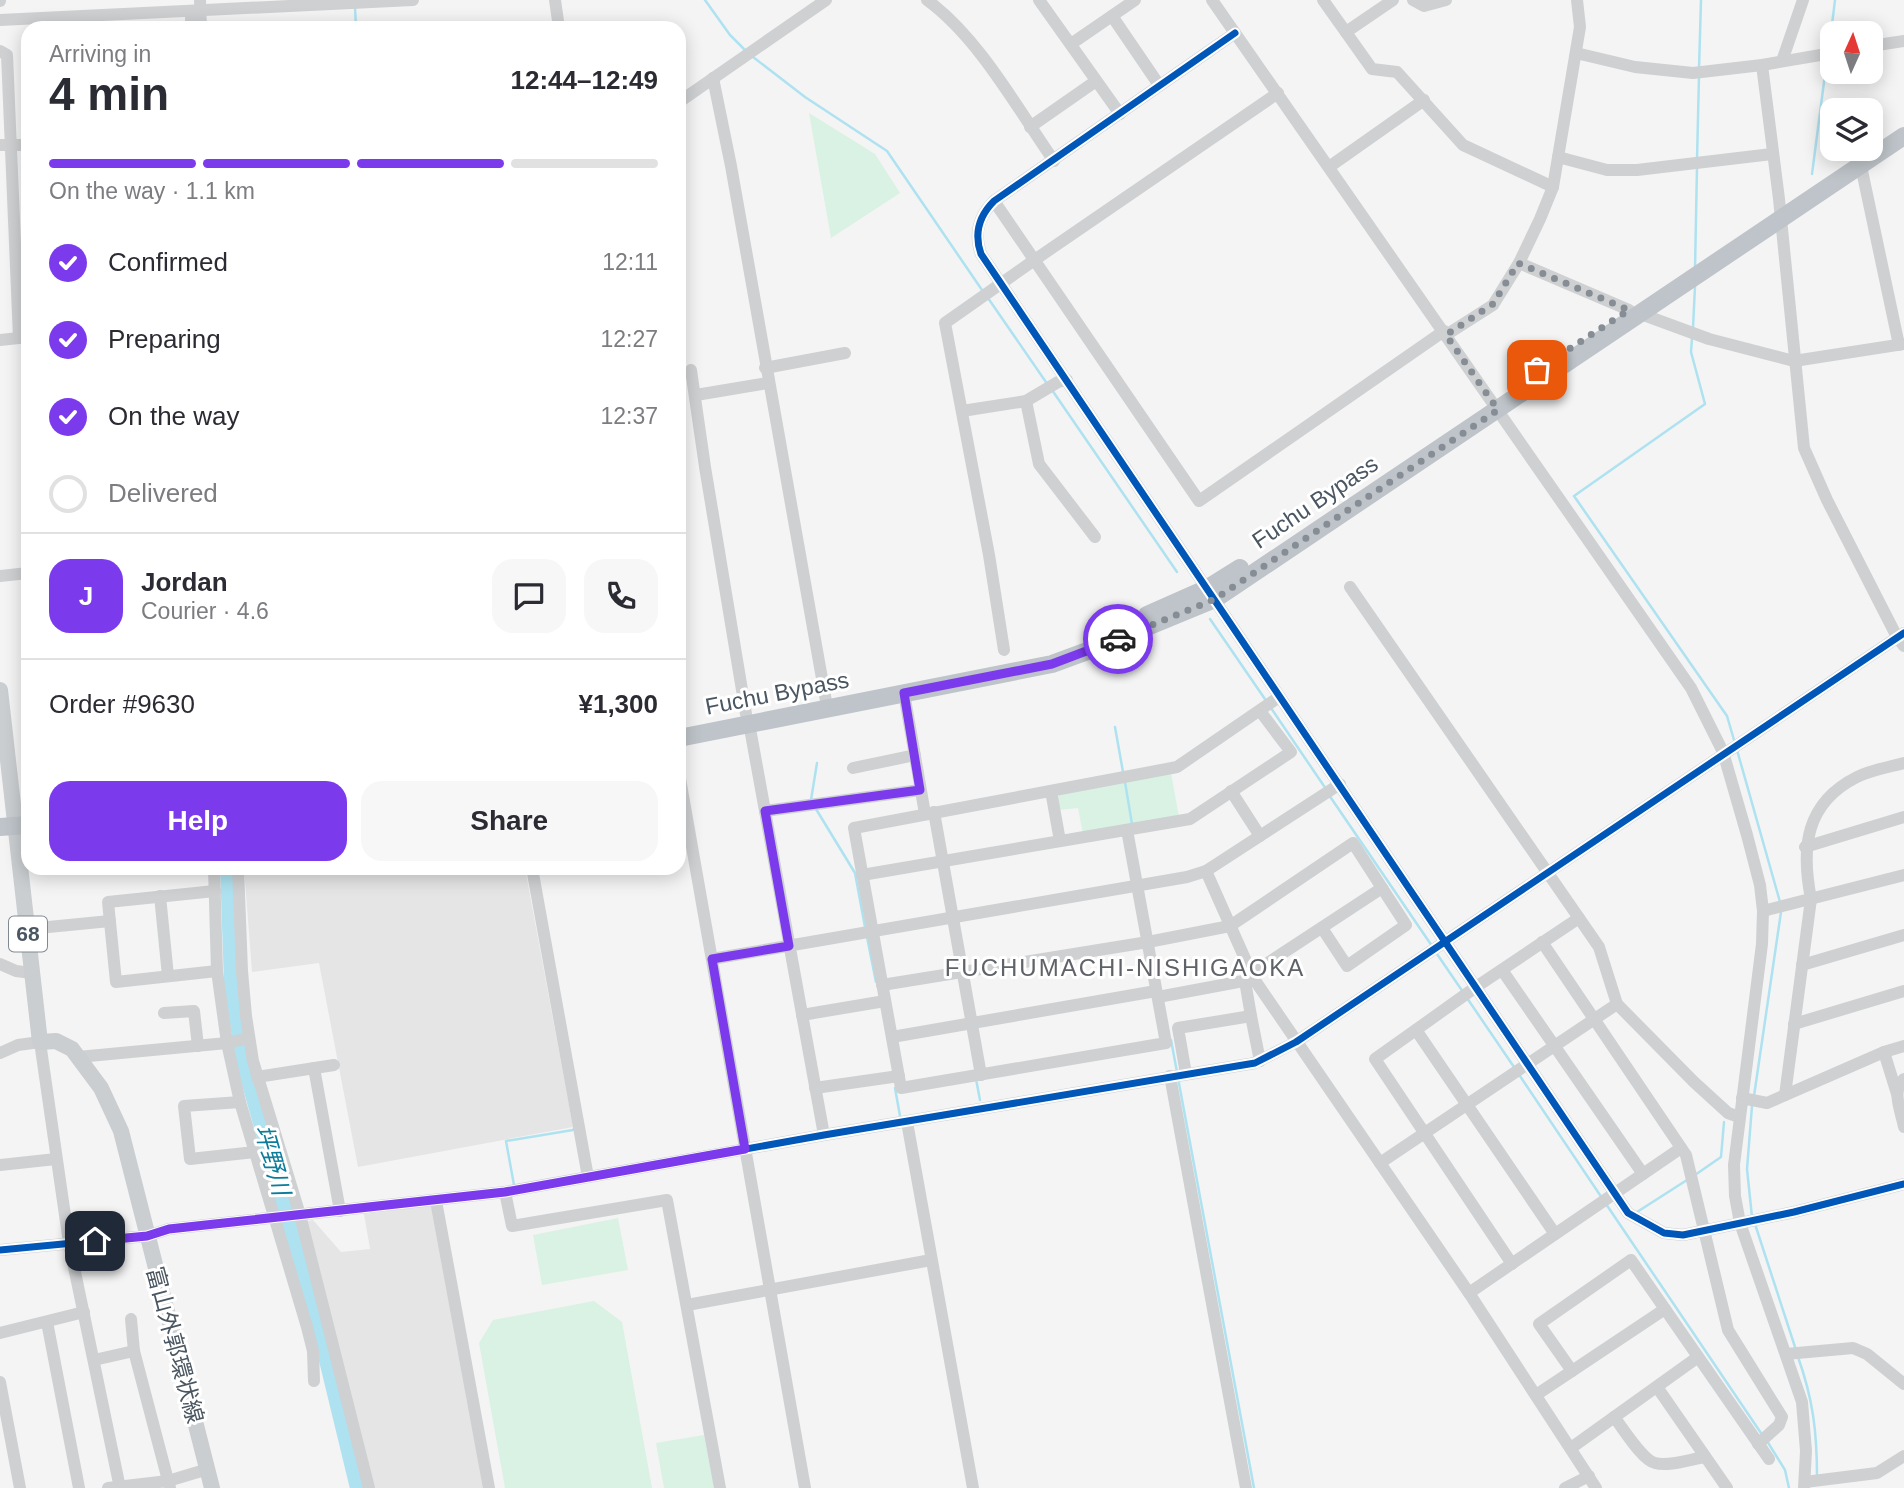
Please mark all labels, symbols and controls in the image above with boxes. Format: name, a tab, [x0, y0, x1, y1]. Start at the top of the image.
north arrow	[1820, 21, 1883, 84]
map controls	[1820, 21, 1883, 161]
text: Arriving in	[49, 41, 151, 67]
text: 12:44–12:49	[511, 65, 658, 95]
text: 4 min	[49, 68, 169, 120]
button: layers	[1820, 98, 1883, 161]
text: On the way · 1.1 km	[49, 178, 255, 204]
icon: check	[49, 244, 87, 282]
text: Confirmed	[108, 247, 228, 277]
text: 12:11	[602, 249, 658, 275]
icon: check	[49, 321, 87, 359]
text: Preparing	[108, 324, 221, 354]
text: 12:27	[600, 326, 658, 352]
pin	[1507, 340, 1567, 400]
icon: bag	[1518, 351, 1556, 389]
icon: check	[49, 398, 87, 436]
text: On the way	[108, 401, 240, 431]
text: 12:37	[600, 403, 658, 429]
street label: Fuchu Bypass	[1247, 450, 1383, 554]
text: Delivered	[108, 478, 218, 508]
button: chat	[492, 559, 566, 633]
button: phone	[584, 559, 658, 633]
text: Jordan	[141, 567, 228, 597]
text: J	[79, 581, 93, 611]
text: Courier · 4.6	[141, 598, 269, 624]
courier	[1083, 604, 1153, 674]
icon: car	[1099, 620, 1137, 658]
street label: Fuchu Bypass	[703, 666, 851, 720]
text: Order #9630	[49, 689, 195, 719]
text: ¥1,300	[578, 689, 658, 719]
button: Help	[49, 781, 347, 861]
button: Share	[361, 781, 658, 861]
road number: 68	[9, 916, 47, 951]
district label: FUCHUMACHI-NISHIGAOKA	[945, 954, 1305, 981]
water label: 坪野川	[250, 1122, 296, 1201]
pin	[65, 1211, 125, 1271]
icon: home	[76, 1222, 114, 1260]
street label: 富山外郭環状線	[142, 1264, 208, 1426]

